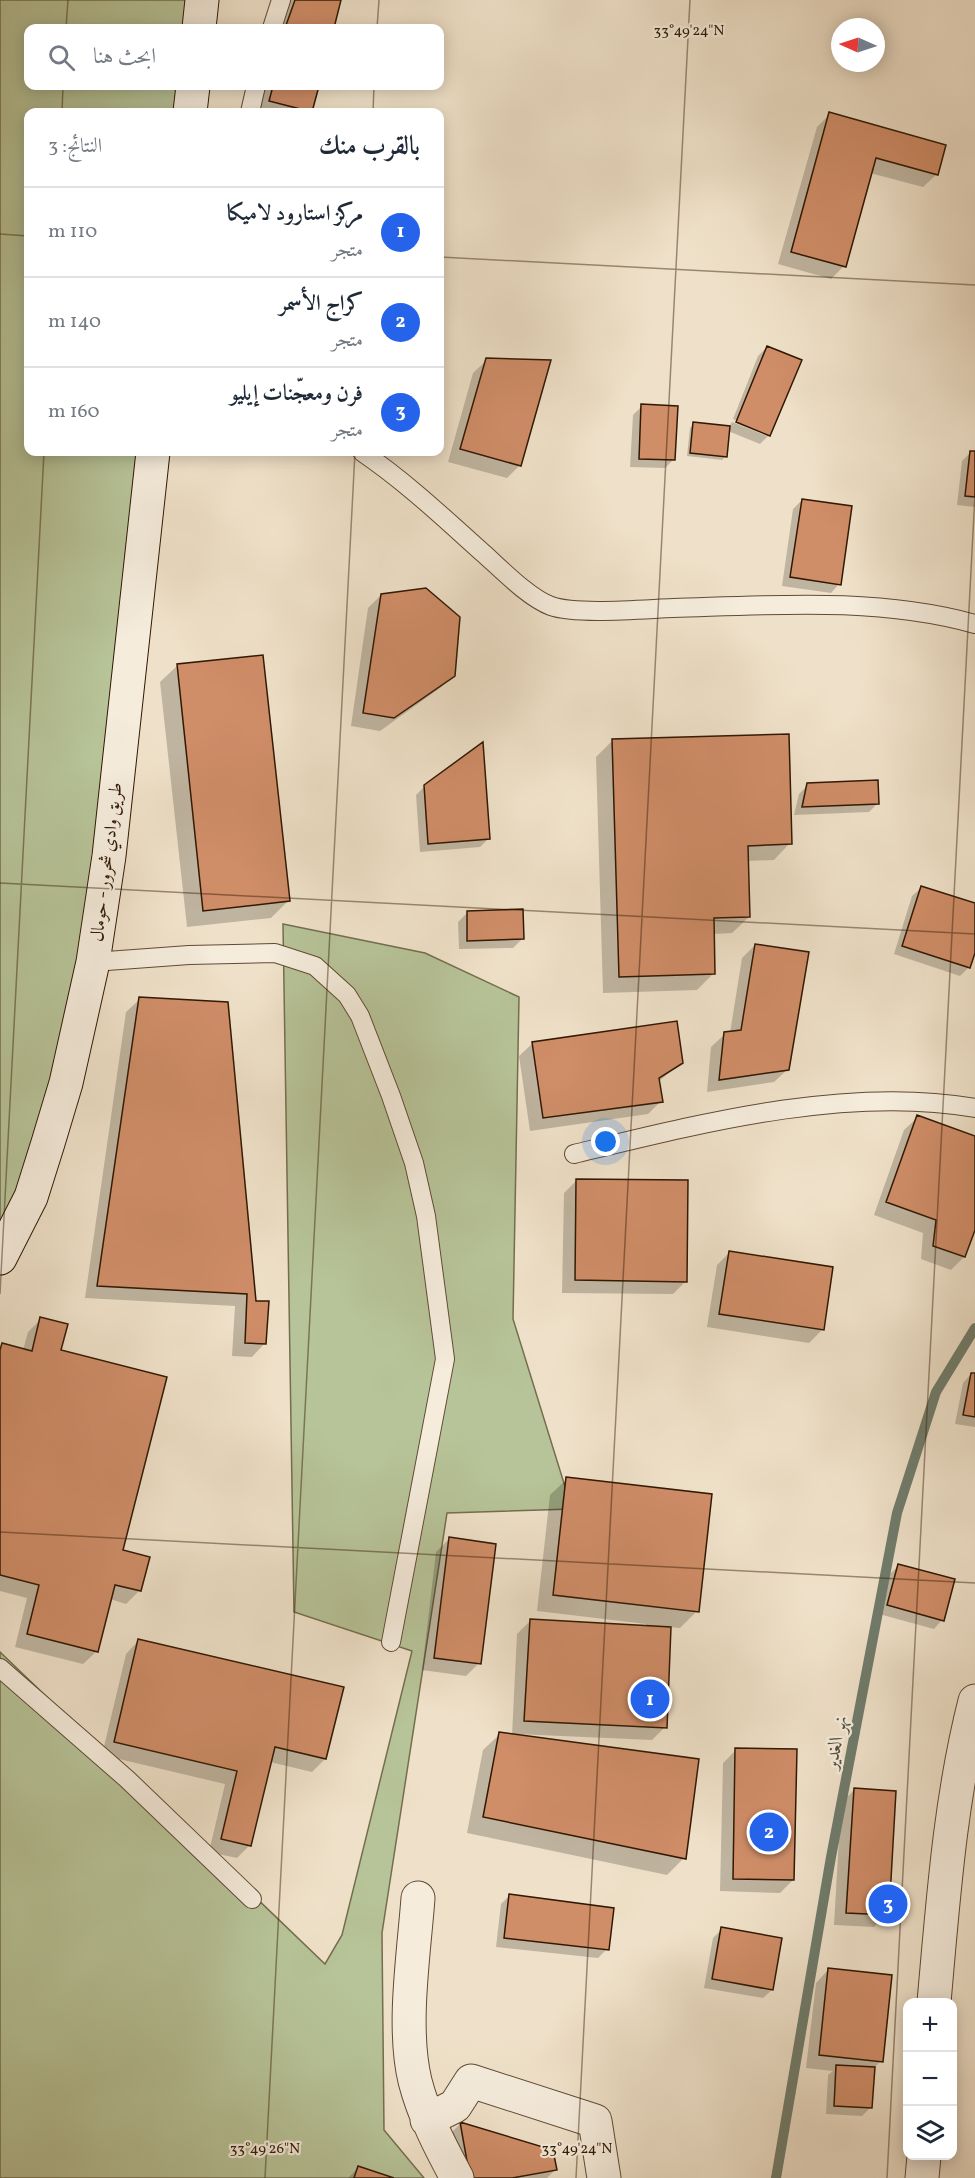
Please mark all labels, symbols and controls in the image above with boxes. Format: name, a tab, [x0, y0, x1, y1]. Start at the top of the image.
north arrow	[831, 18, 885, 72]
text: 33°49'24"N	[654, 21, 724, 42]
search box	[24, 24, 444, 90]
icon: search	[45, 41, 78, 74]
text: ابحث هنا	[93, 42, 156, 73]
text: بالقرب منك	[319, 129, 420, 165]
text: النتائج: 3	[48, 133, 102, 161]
text: مركز استارود لاميكا	[227, 199, 363, 230]
text: 110 m	[48, 218, 97, 246]
text: 1	[396, 218, 405, 246]
text: متجر	[331, 237, 363, 265]
text: كراج الأسمر	[279, 289, 363, 320]
text: 140 m	[48, 308, 101, 336]
text: 2	[395, 308, 406, 336]
text: متجر	[331, 327, 363, 355]
text: فرن ومعجّنات إيليو	[230, 379, 363, 410]
text: 160 m	[48, 398, 100, 426]
text: 3	[395, 398, 406, 426]
text: متجر	[331, 417, 363, 445]
street label: طريق وادي شحرور - حومال	[85, 781, 131, 943]
your location	[591, 1127, 620, 1156]
pin: 1	[630, 1676, 670, 1722]
water label: نهر الغدير	[818, 1713, 856, 1774]
pin: 2	[750, 1810, 788, 1854]
pin: 3	[868, 1882, 908, 1926]
map controls	[903, 1998, 957, 2160]
button: +	[903, 1998, 957, 2052]
button: −	[903, 2052, 957, 2106]
button: layers	[903, 2106, 957, 2160]
text: 33°49'26"N	[230, 2139, 300, 2160]
text: 33°49'24"N	[542, 2139, 612, 2160]

